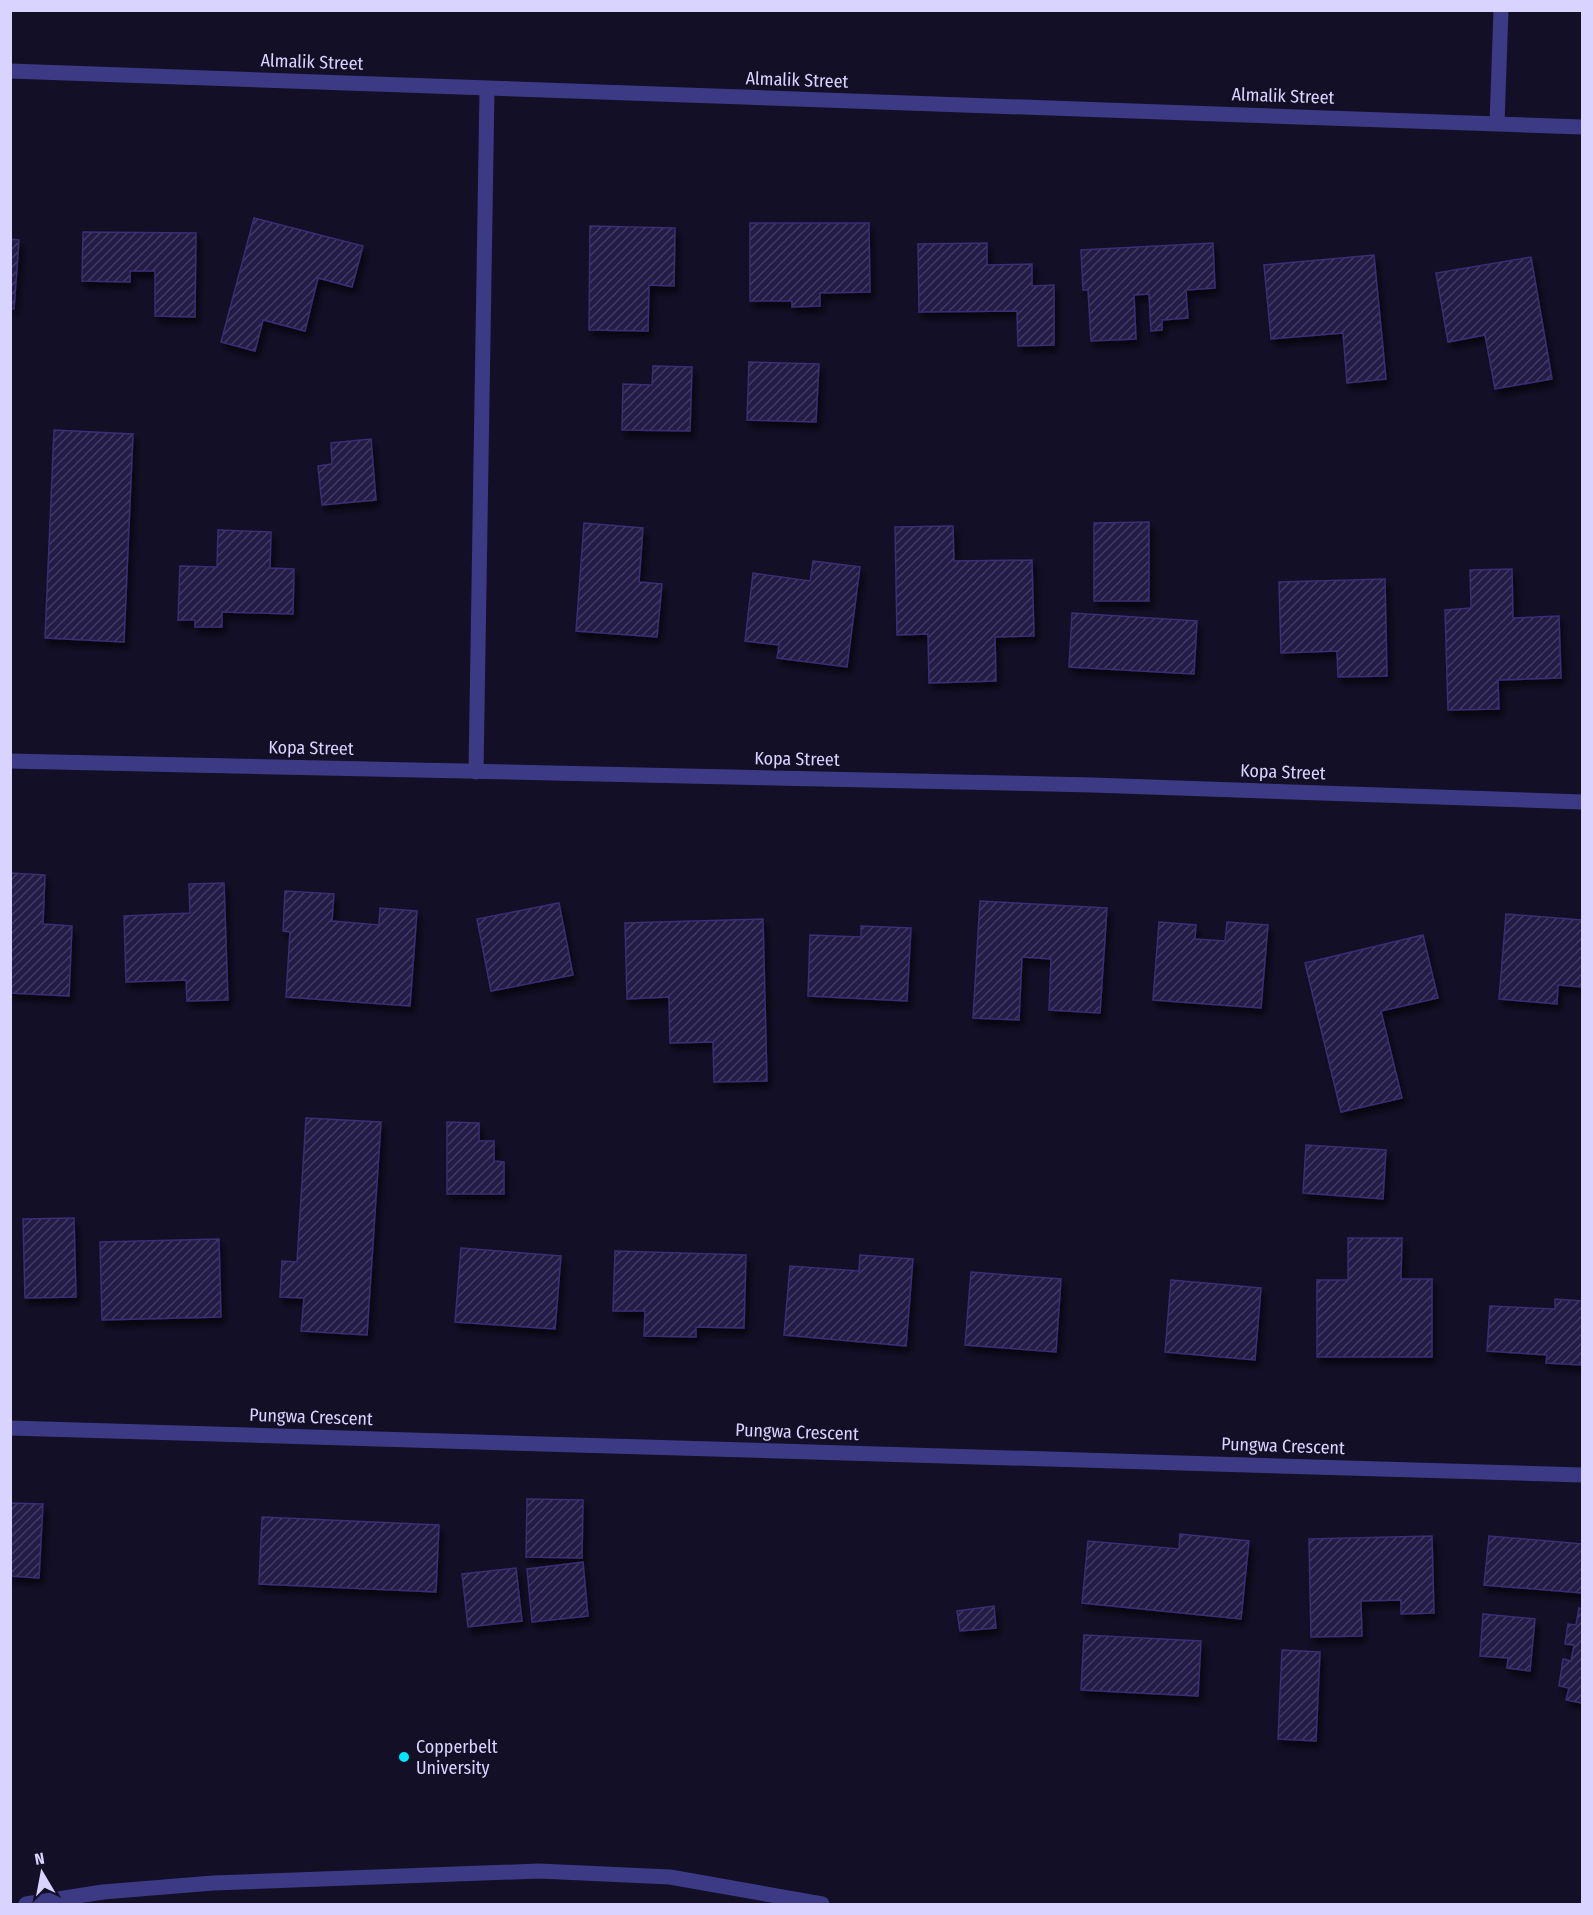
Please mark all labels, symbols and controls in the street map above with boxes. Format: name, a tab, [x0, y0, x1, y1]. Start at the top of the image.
street label: Almalik Street	[260, 49, 364, 75]
street label: Almalik Street	[745, 67, 849, 93]
street label: Almalik Street	[1231, 83, 1335, 109]
street label: Kopa Street	[268, 736, 354, 760]
street label: Kopa Street	[754, 747, 840, 771]
street label: Kopa Street	[1240, 760, 1326, 784]
street label: Pungwa Crescent	[249, 1404, 373, 1430]
street label: Pungwa Crescent	[735, 1419, 859, 1445]
street label: Pungwa Crescent	[1221, 1433, 1345, 1459]
place label: Copperbelt University	[416, 1736, 498, 1779]
marker: Copperbelt University	[397, 1750, 411, 1764]
north arrow	[12, 1843, 72, 1903]
text: N	[33, 1849, 46, 1869]

